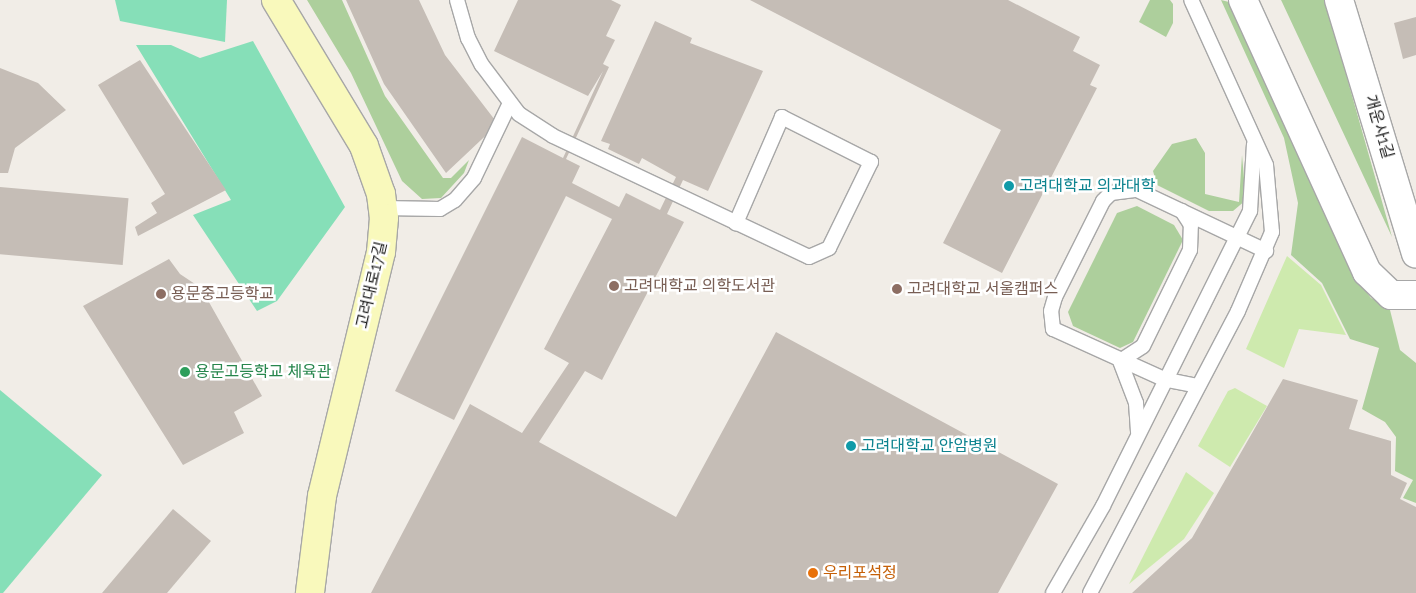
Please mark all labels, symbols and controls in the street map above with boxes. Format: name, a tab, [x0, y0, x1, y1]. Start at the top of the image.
street label: 개운사1길	[1361, 93, 1397, 161]
place label: 고려대학교 의과대학	[1019, 176, 1156, 196]
marker: 고려대학교 의과대학	[1003, 180, 1015, 192]
street label: 고려대로17길	[353, 240, 391, 330]
place label: 고려대학교 의학도서관	[624, 276, 775, 296]
place label: 고려대학교 서울캠퍼스	[907, 279, 1058, 299]
marker: 고려대학교 의학도서관	[608, 280, 620, 292]
marker: 고려대학교 서울캠퍼스	[891, 283, 903, 295]
place label: 용문중고등학교	[171, 284, 274, 304]
marker: 용문중고등학교	[155, 288, 167, 300]
place label: 용문고등학교 체육관	[195, 362, 332, 382]
marker: 용문고등학교 체육관	[179, 366, 191, 378]
place label: 고려대학교 안암병원	[861, 436, 998, 456]
marker: 고려대학교 안암병원	[845, 440, 857, 452]
place label: 우리포석정	[823, 563, 897, 583]
marker: 우리포석정	[807, 567, 819, 579]

